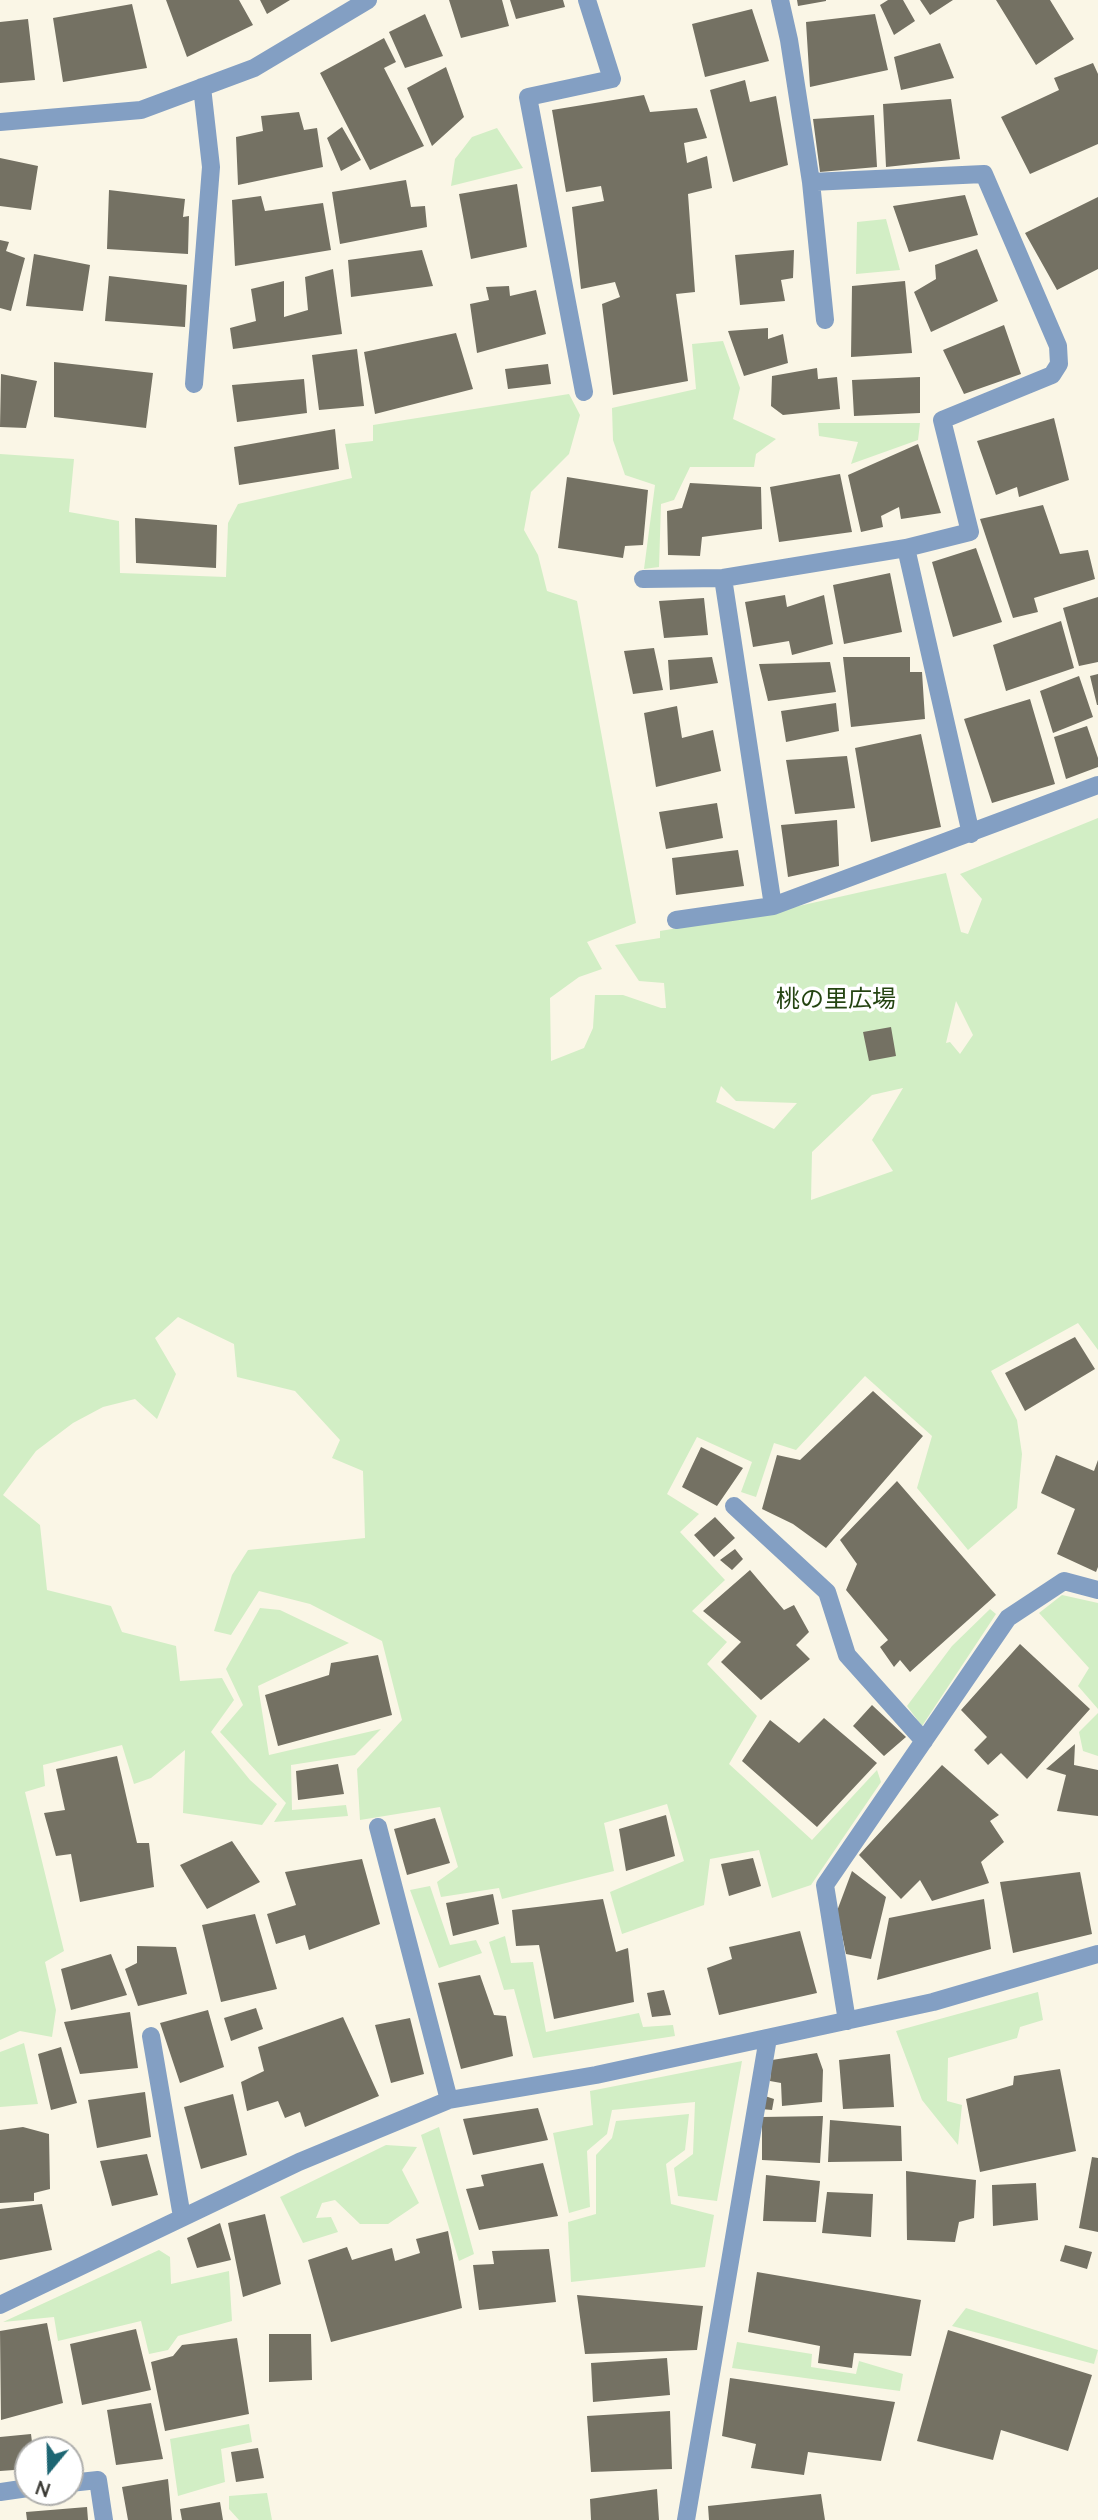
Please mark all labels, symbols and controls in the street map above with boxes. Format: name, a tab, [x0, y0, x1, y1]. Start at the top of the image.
park label: 桃の里広場	[776, 986, 896, 1014]
north arrow	[14, 2436, 84, 2506]
text: N	[32, 2475, 54, 2503]

